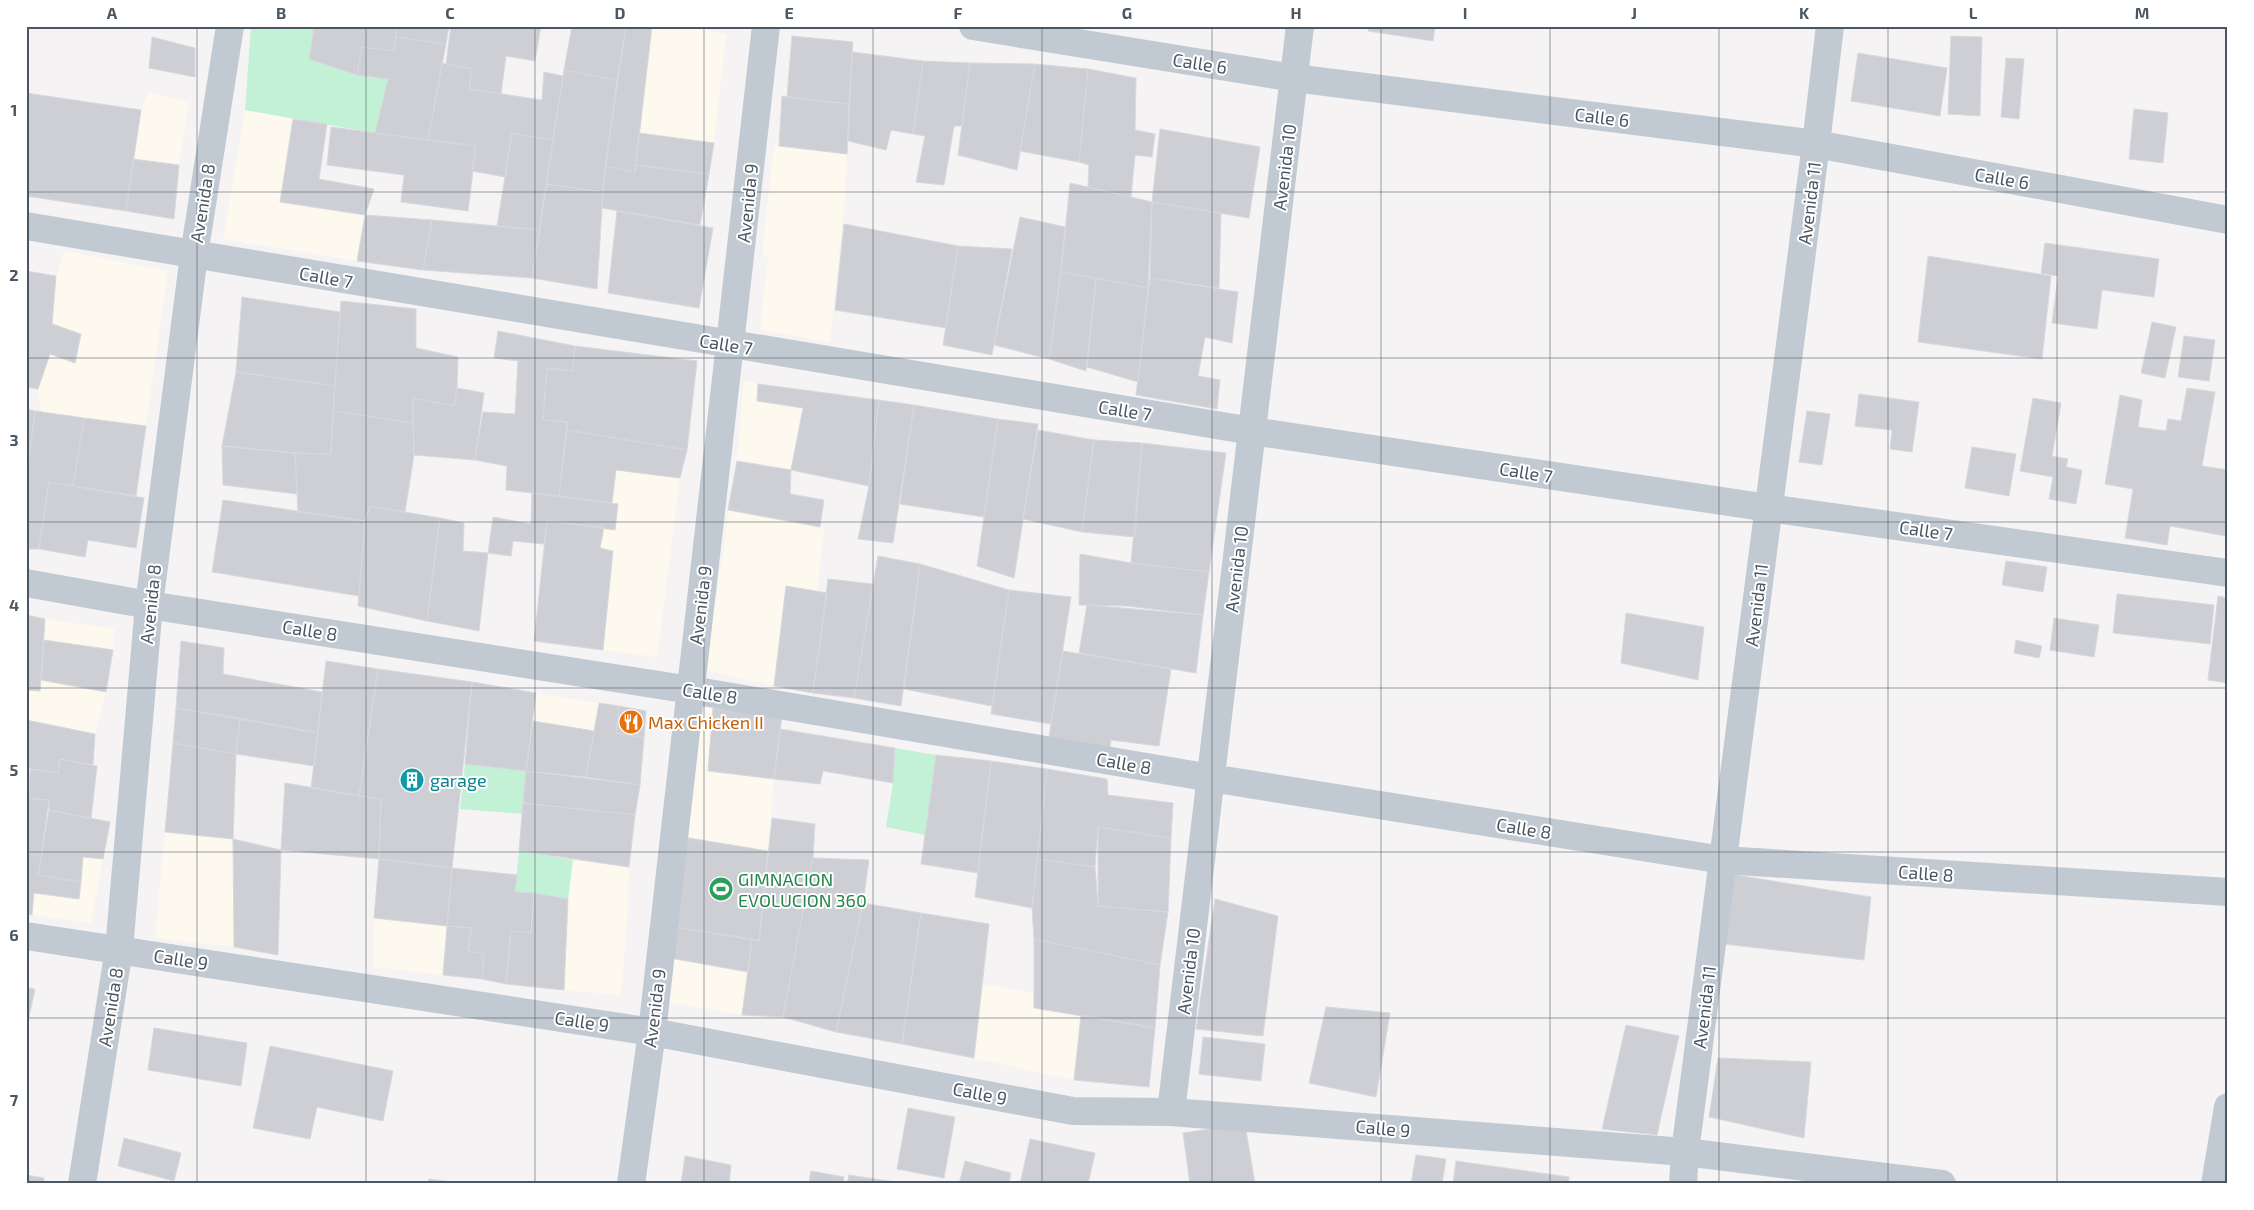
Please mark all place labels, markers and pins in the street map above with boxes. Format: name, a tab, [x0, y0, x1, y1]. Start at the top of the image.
restaurant icon: Max Chicken II	[618, 709, 644, 735]
place label: Max Chicken II	[648, 711, 764, 733]
building icon: garage	[399, 767, 425, 793]
place label: garage	[430, 769, 487, 791]
place label: GIMNACION EVOLUCION 360	[738, 868, 867, 911]
sports icon: GIMNACION EVOLUCION 360	[708, 876, 734, 902]

